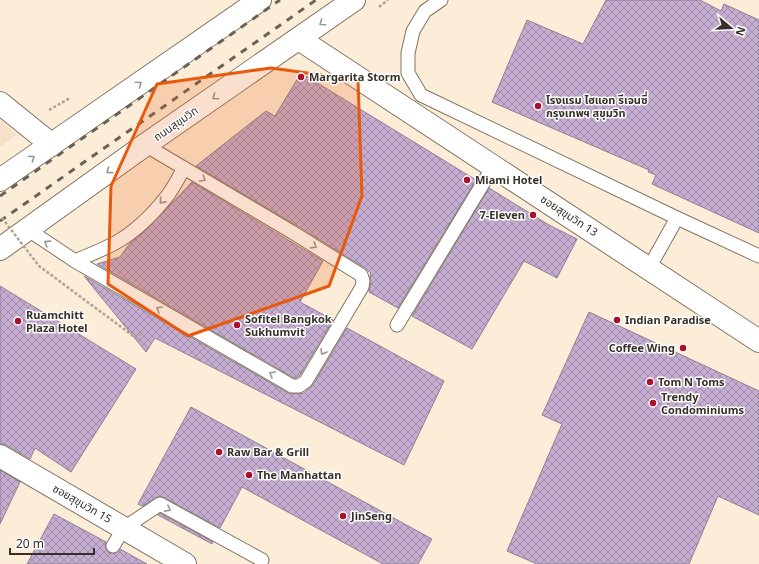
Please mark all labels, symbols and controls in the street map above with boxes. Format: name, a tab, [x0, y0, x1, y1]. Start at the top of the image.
north arrow	[711, 8, 751, 48]
one-way arrow	[319, 18, 326, 25]
text: N	[730, 24, 749, 38]
place label: Margarita Storm	[309, 69, 401, 86]
marker: Margarita Storm	[296, 72, 306, 82]
one-way arrow	[135, 81, 142, 89]
place label: โรงแรม ไฮแอท รีเจนซี่ กรุงเทพฯ สุขุมวิท	[546, 91, 648, 122]
one-way arrow	[212, 92, 219, 100]
marker: โรงแรม ไฮแอท รีเจนซี่ กรุงเทพฯ สุขุมวิท	[533, 101, 543, 111]
street label: ถนนสุขุมวิท	[150, 102, 202, 146]
one-way arrow	[28, 155, 35, 163]
one-way arrow	[106, 166, 113, 173]
place label: Miami Hotel	[475, 172, 542, 189]
one-way arrow	[199, 175, 206, 182]
marker: Miami Hotel	[462, 175, 472, 185]
street label: ซอยสุขุมวิท 13	[537, 191, 601, 241]
one-way arrow	[160, 196, 167, 203]
place label: 7-Eleven	[479, 207, 525, 224]
marker: 7-Eleven	[528, 210, 538, 220]
one-way arrow	[44, 240, 51, 248]
one-way arrow	[310, 241, 317, 248]
place label: Ruamchitt Plaza Hotel	[26, 307, 88, 337]
one-way arrow	[156, 307, 163, 314]
place label: Sofitel Bangkok Sukhumvit	[245, 311, 332, 341]
place label: Indian Paradise	[625, 312, 711, 329]
marker: Indian Paradise	[612, 315, 622, 325]
marker: Ruamchitt Plaza Hotel	[13, 316, 23, 326]
marker: Sofitel Bangkok Sukhumvit	[232, 320, 242, 330]
place label: Coffee Wing	[609, 340, 675, 357]
marker: Coffee Wing	[678, 343, 688, 353]
one-way arrow	[320, 348, 327, 355]
one-way arrow	[268, 372, 276, 379]
place label: Tom N Toms	[658, 374, 725, 391]
marker: Tom N Toms	[645, 377, 655, 387]
place label: Trendy Condominiums	[661, 389, 745, 419]
marker: Trendy Condominiums	[648, 398, 658, 408]
place label: Raw Bar & Grill	[227, 444, 309, 461]
marker: Raw Bar & Grill	[214, 447, 224, 457]
place label: The Manhattan	[257, 467, 342, 484]
marker: The Manhattan	[244, 470, 254, 480]
street label: ซอยสุขุมวิท 15	[49, 480, 115, 528]
one-way arrow	[164, 504, 171, 511]
place label: JinSeng	[350, 508, 392, 525]
marker: JinSeng	[338, 511, 348, 521]
scale bar	[10, 530, 94, 556]
text: 20 m	[16, 535, 44, 553]

